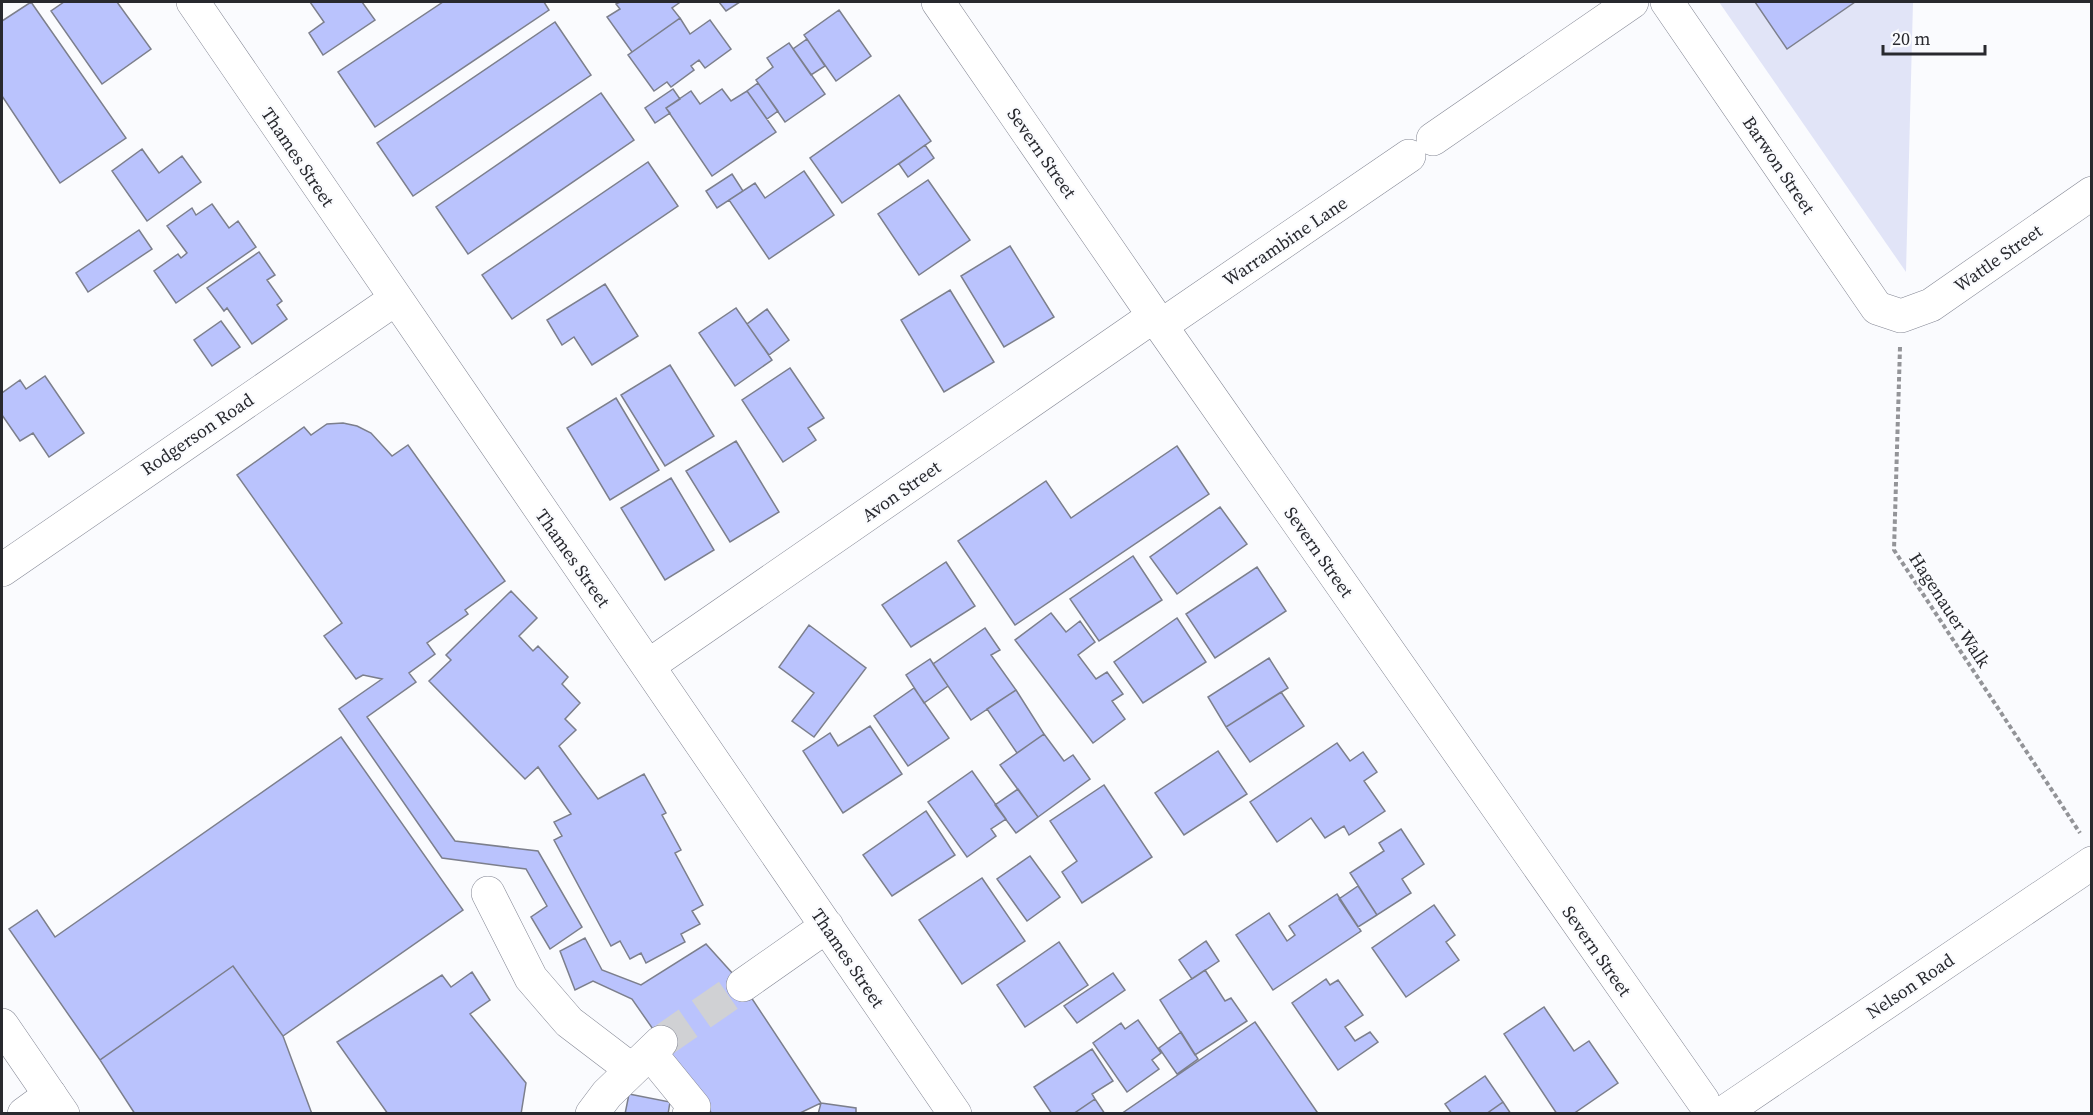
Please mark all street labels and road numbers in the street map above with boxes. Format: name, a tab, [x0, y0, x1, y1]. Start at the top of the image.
street label: Thames Street	[256, 102, 341, 212]
street label: Severn Street	[1002, 103, 1083, 203]
street label: Barwon Street	[1737, 111, 1821, 219]
street label: Warrambine Lane	[1218, 190, 1352, 292]
street label: Wattle Street	[1949, 218, 2047, 298]
street label: Rodgerson Road	[136, 387, 258, 481]
street label: Avon Street	[857, 455, 946, 527]
street label: Severn Street	[1279, 502, 1360, 602]
street label: Thames Street	[530, 504, 616, 612]
street label: Hagenauer Walk	[1903, 548, 1997, 672]
street label: Severn Street	[1557, 901, 1638, 1001]
street label: Thames Street	[806, 903, 891, 1013]
street label: Nelson Road	[1861, 947, 1959, 1025]

